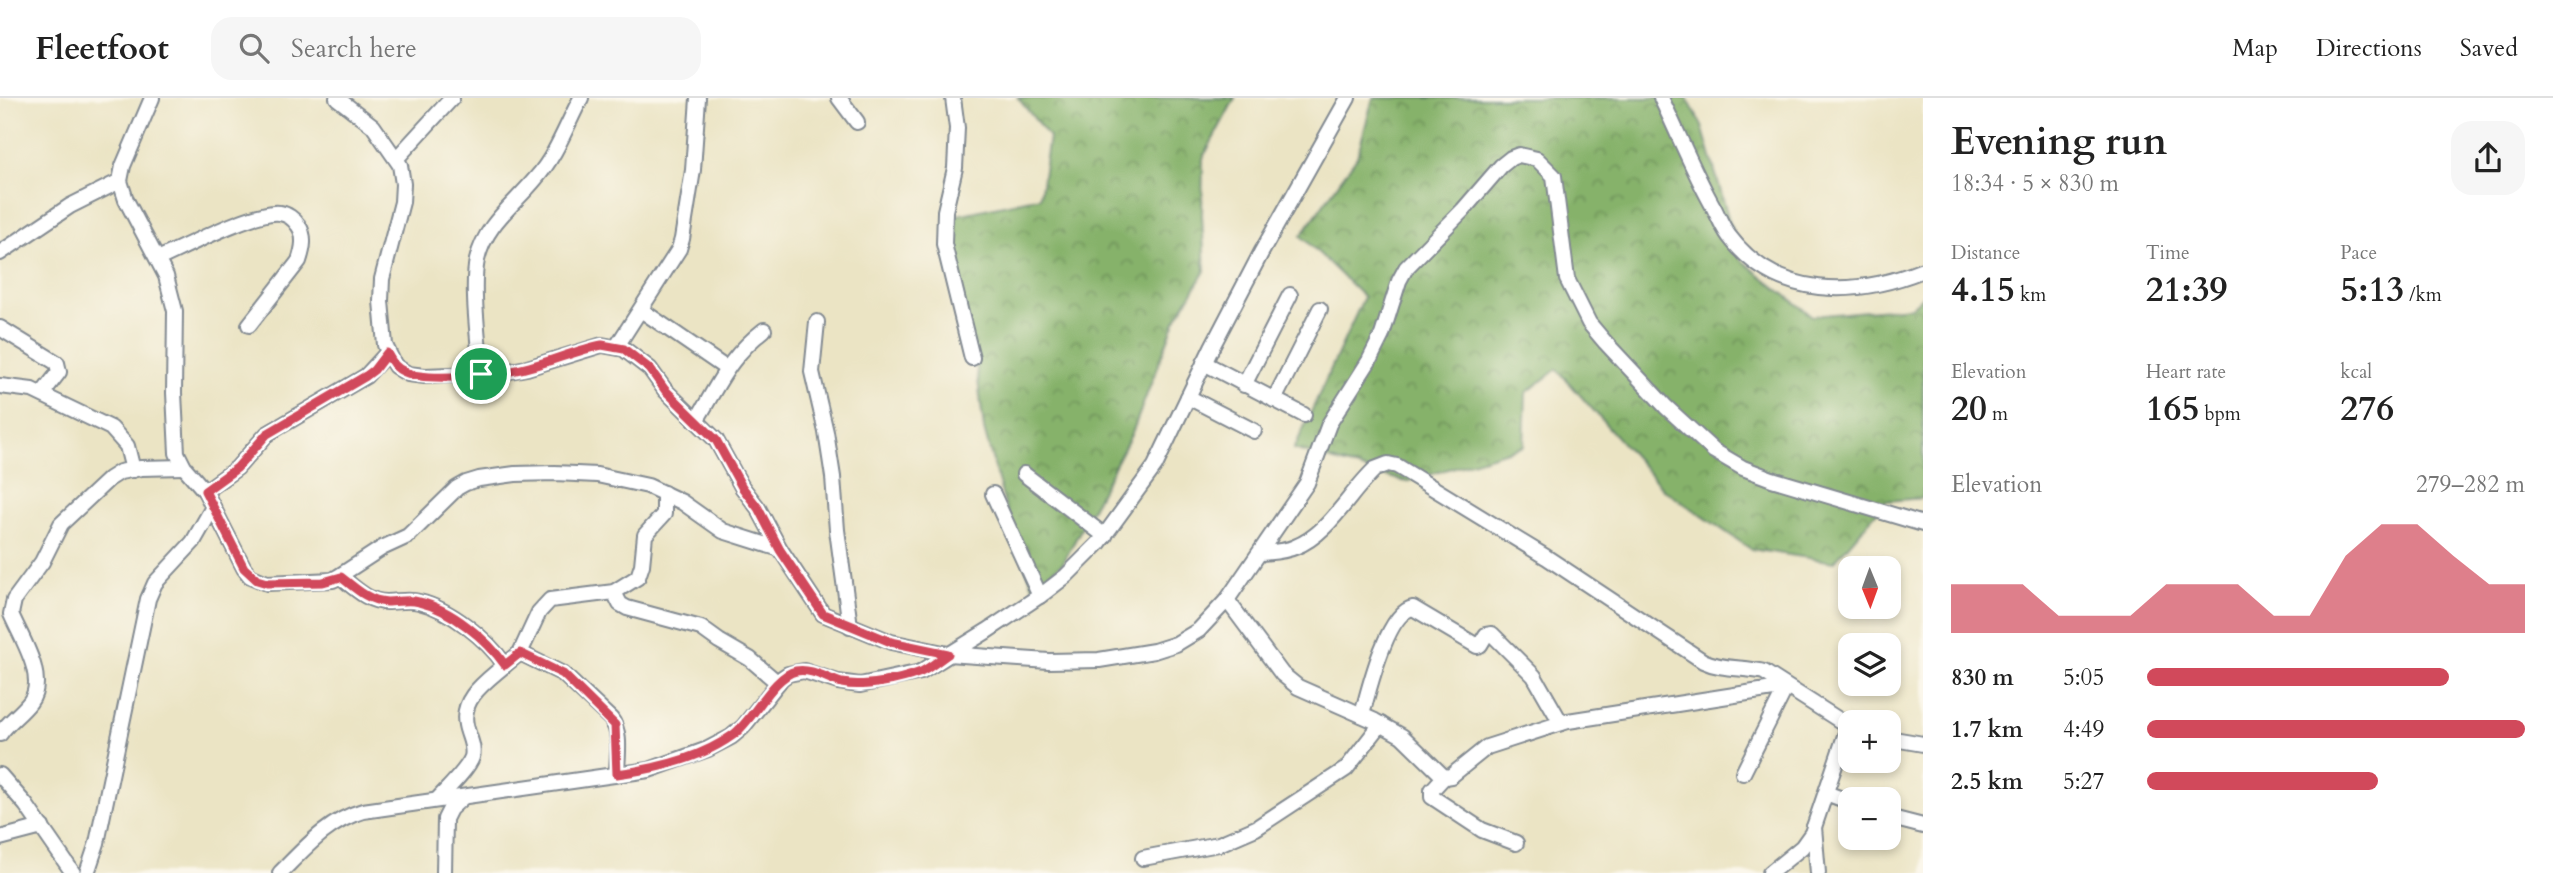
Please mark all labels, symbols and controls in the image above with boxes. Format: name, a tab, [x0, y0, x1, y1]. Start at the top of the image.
search box	[211, 17, 701, 80]
text: Fleetfoot	[35, 26, 169, 71]
icon: search	[235, 29, 273, 67]
text: Search here	[291, 31, 417, 66]
text: Map	[2232, 32, 2278, 65]
text: Directions	[2316, 32, 2422, 65]
text: Saved	[2460, 32, 2518, 65]
text: Evening run	[1951, 116, 2167, 168]
button: share	[2451, 121, 2525, 195]
text: 18:34 · 5 × 830 m	[1951, 168, 2119, 199]
text: Distance	[1951, 240, 2020, 266]
text: Time	[2146, 240, 2190, 266]
text: Pace	[2340, 240, 2377, 266]
text: 4.15	[1951, 266, 2015, 314]
text: 21:39	[2146, 266, 2228, 314]
text: 5:13	[2340, 266, 2404, 314]
text: km	[2015, 282, 2046, 308]
text: /km	[2404, 282, 2442, 308]
pin	[451, 344, 511, 404]
icon: arrive	[462, 355, 500, 393]
text: Elevation	[1951, 359, 2026, 385]
text: Heart rate	[2146, 359, 2226, 385]
text: kcal	[2340, 359, 2372, 385]
text: 20	[1951, 385, 1987, 433]
text: 165	[2146, 385, 2199, 433]
text: 276	[2340, 385, 2394, 433]
text: m	[1987, 401, 2008, 427]
text: bpm	[2199, 401, 2241, 427]
text: Elevation	[1951, 469, 2042, 500]
text: 279–282 m	[2416, 469, 2525, 500]
north arrow	[1838, 556, 1900, 620]
map controls	[1838, 556, 1901, 850]
button: layers	[1838, 633, 1901, 696]
text: 830 m	[1951, 662, 2014, 693]
text: 5:05	[2063, 662, 2104, 693]
button: +	[1838, 710, 1901, 773]
text: 1.7 km	[1951, 714, 2023, 745]
text: 4:49	[2063, 714, 2104, 745]
text: 2.5 km	[1951, 766, 2023, 797]
text: 5:27	[2063, 766, 2104, 797]
button: −	[1838, 787, 1901, 850]

